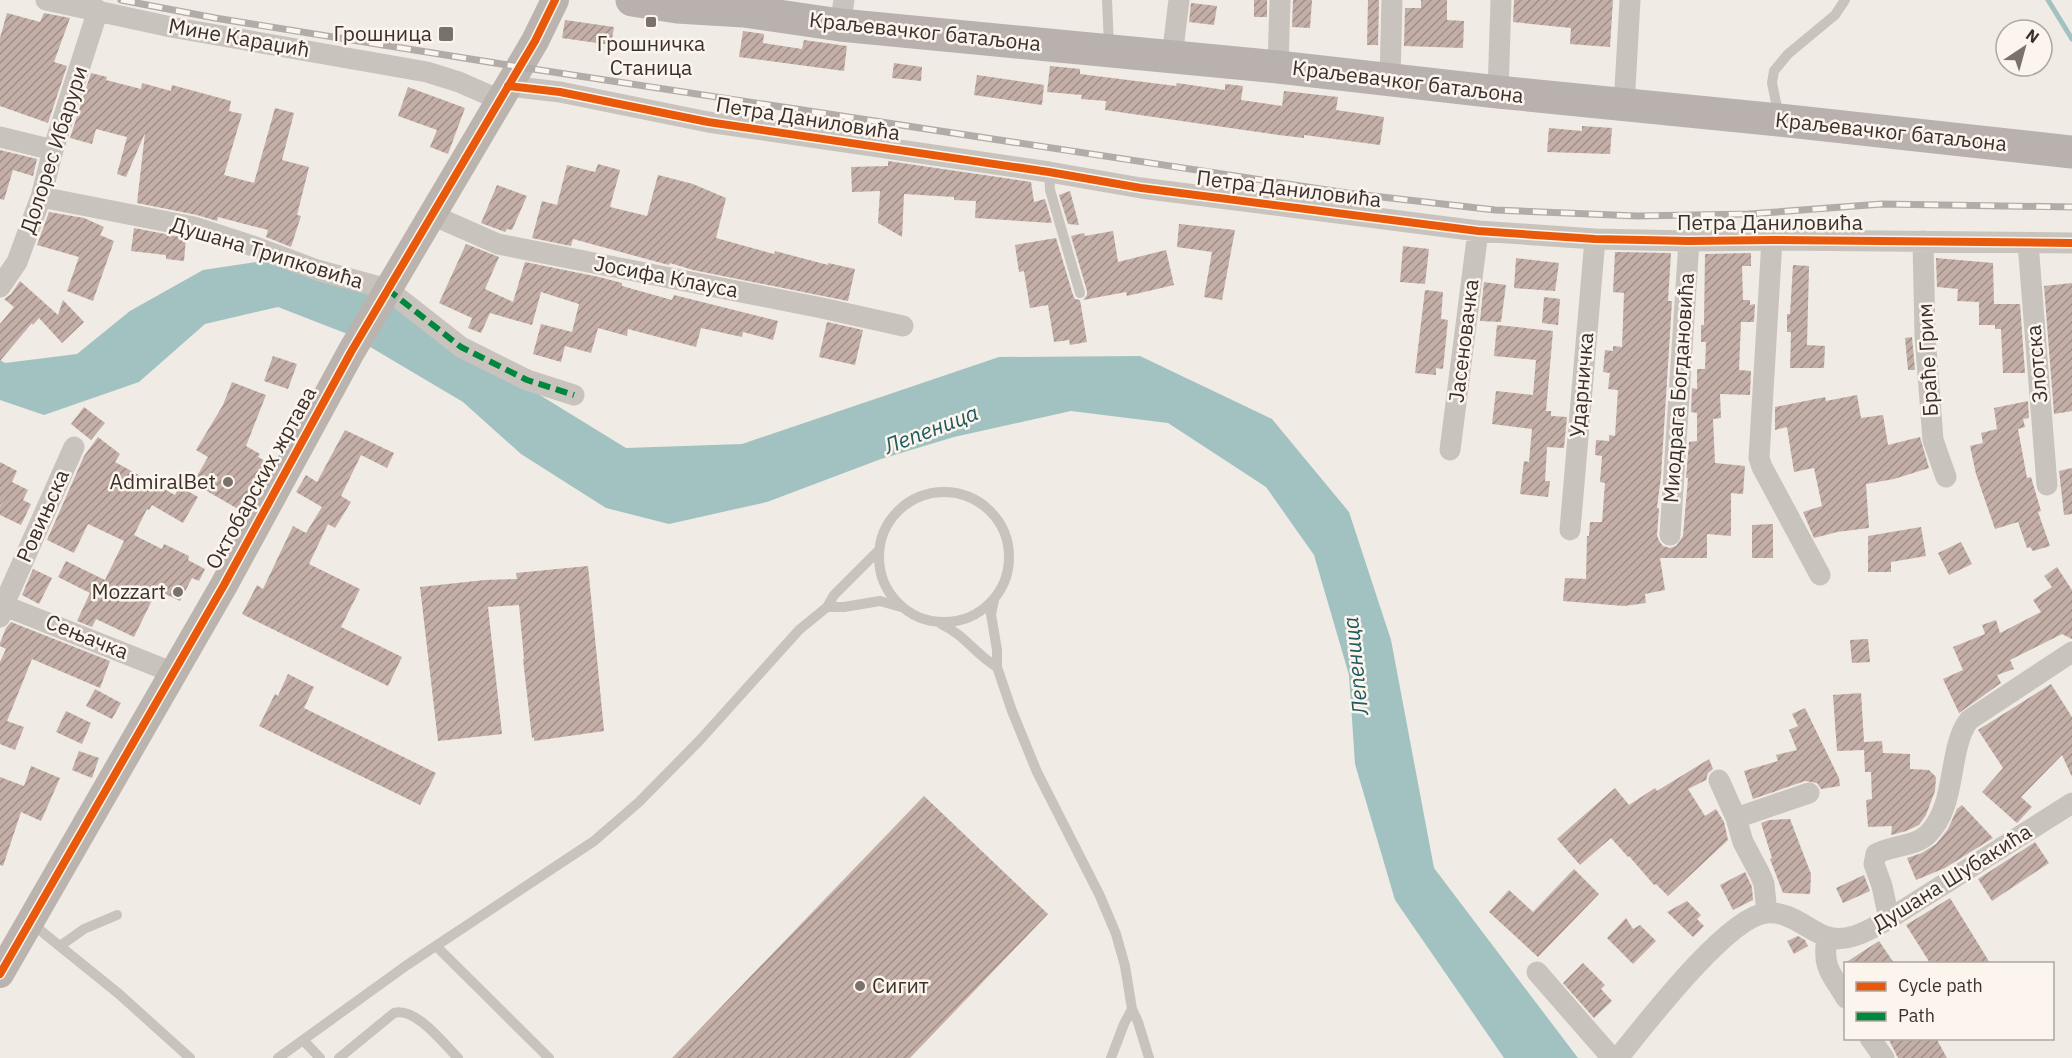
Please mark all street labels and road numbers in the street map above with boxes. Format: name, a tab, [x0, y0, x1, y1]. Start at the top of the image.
street label: Краљевачког батаљона	[808, 5, 1042, 57]
street label: Мине Караџић	[166, 11, 312, 63]
street label: Краљевачког батаљона	[1291, 53, 1525, 109]
street label: Долорес Ибарури	[13, 62, 93, 237]
street label: Петра Даниловића	[714, 90, 902, 146]
street label: Краљевачког батаљона	[1774, 105, 2008, 157]
street label: Петра Даниловића	[1195, 163, 1383, 213]
street label: Петра Даниловића	[1677, 208, 1863, 236]
street label: Душана Трипковића	[168, 209, 367, 295]
street label: Јосифа Клауса	[592, 248, 741, 304]
street label: Миодрага Богдановића	[1656, 272, 1700, 504]
street label: Јасеновачка	[1442, 277, 1484, 404]
street label: Браће Грим	[1910, 303, 1944, 417]
street label: Злотска	[2019, 324, 2053, 404]
street label: Ударничка	[1562, 331, 1600, 439]
street label: Октобарских жртава	[198, 381, 322, 574]
street label: Ровињска	[9, 465, 75, 566]
street label: Сењачка	[42, 607, 133, 665]
street label: Душана Шубакића	[1867, 817, 2036, 937]

